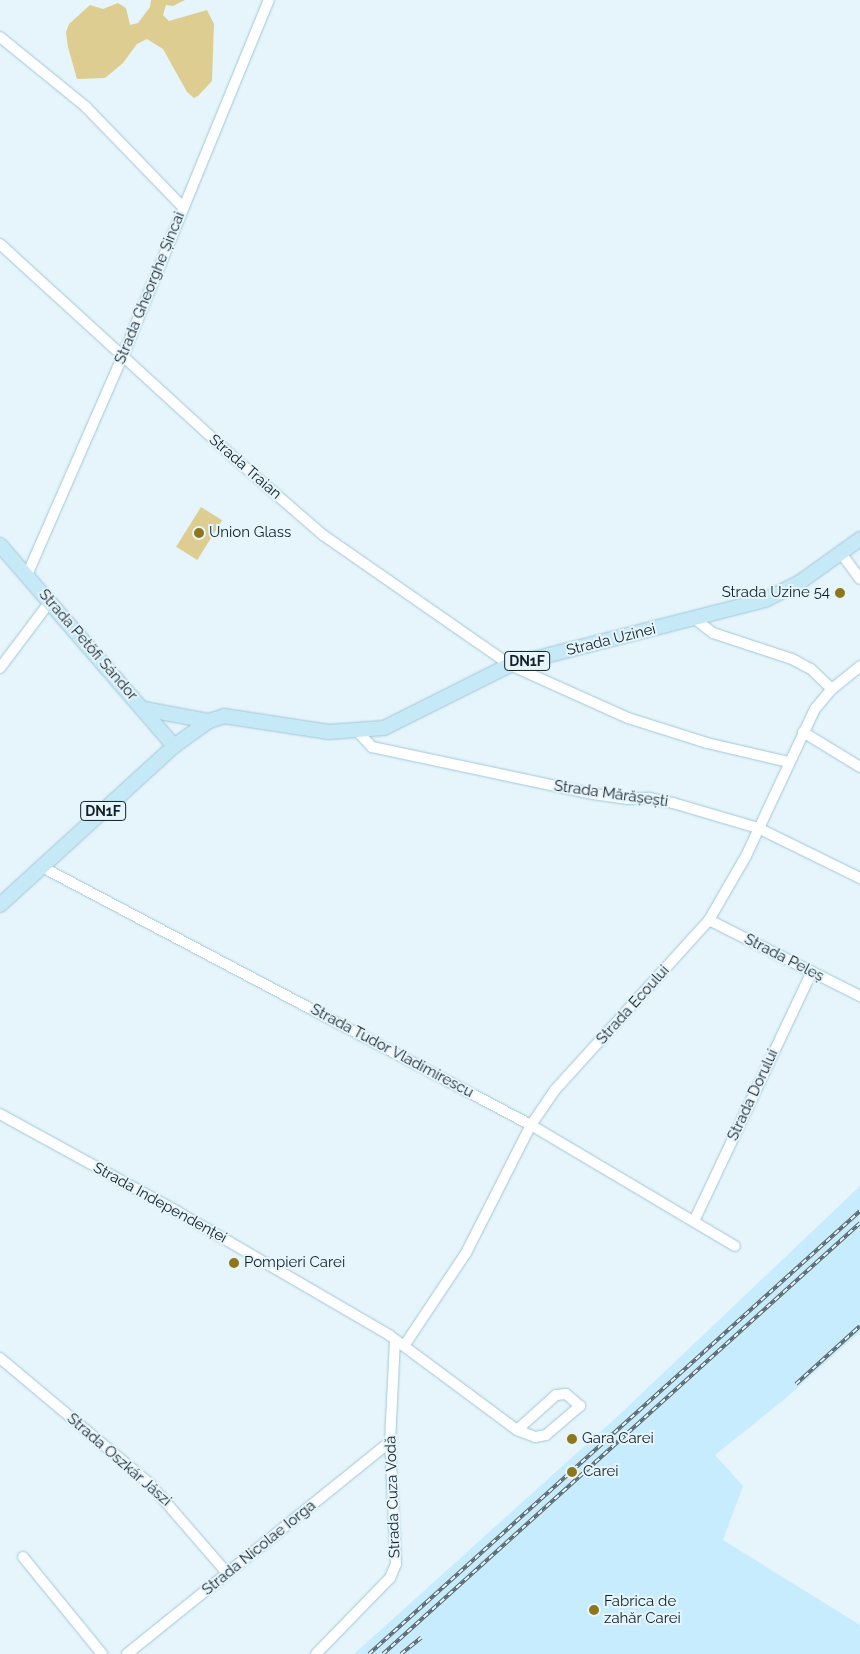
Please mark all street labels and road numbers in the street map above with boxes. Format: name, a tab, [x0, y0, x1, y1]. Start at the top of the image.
street label: Strada Gheorghe Șincai	[111, 209, 189, 367]
street label: Strada Traian	[205, 431, 285, 503]
street label: Strada Petőfi Sándor	[35, 586, 141, 704]
street label: Strada Uzinei	[564, 620, 658, 660]
road number: DN1F	[503, 649, 551, 672]
street label: Strada Mărășești	[553, 777, 669, 811]
road number: DN1F	[79, 799, 127, 822]
street label: Strada Peleș	[741, 930, 827, 986]
street label: Strada Ecoului	[593, 962, 673, 1048]
street label: Strada Tudor Vladimirescu	[307, 1000, 477, 1102]
street label: Strada Dorului	[724, 1046, 782, 1144]
street label: Strada Independenței	[90, 1159, 230, 1247]
street label: Strada Oszkár Jászi	[63, 1410, 175, 1510]
street label: Strada Cuza Vodă	[382, 1435, 404, 1559]
street label: Strada Nicolae Iorga	[199, 1497, 319, 1599]

